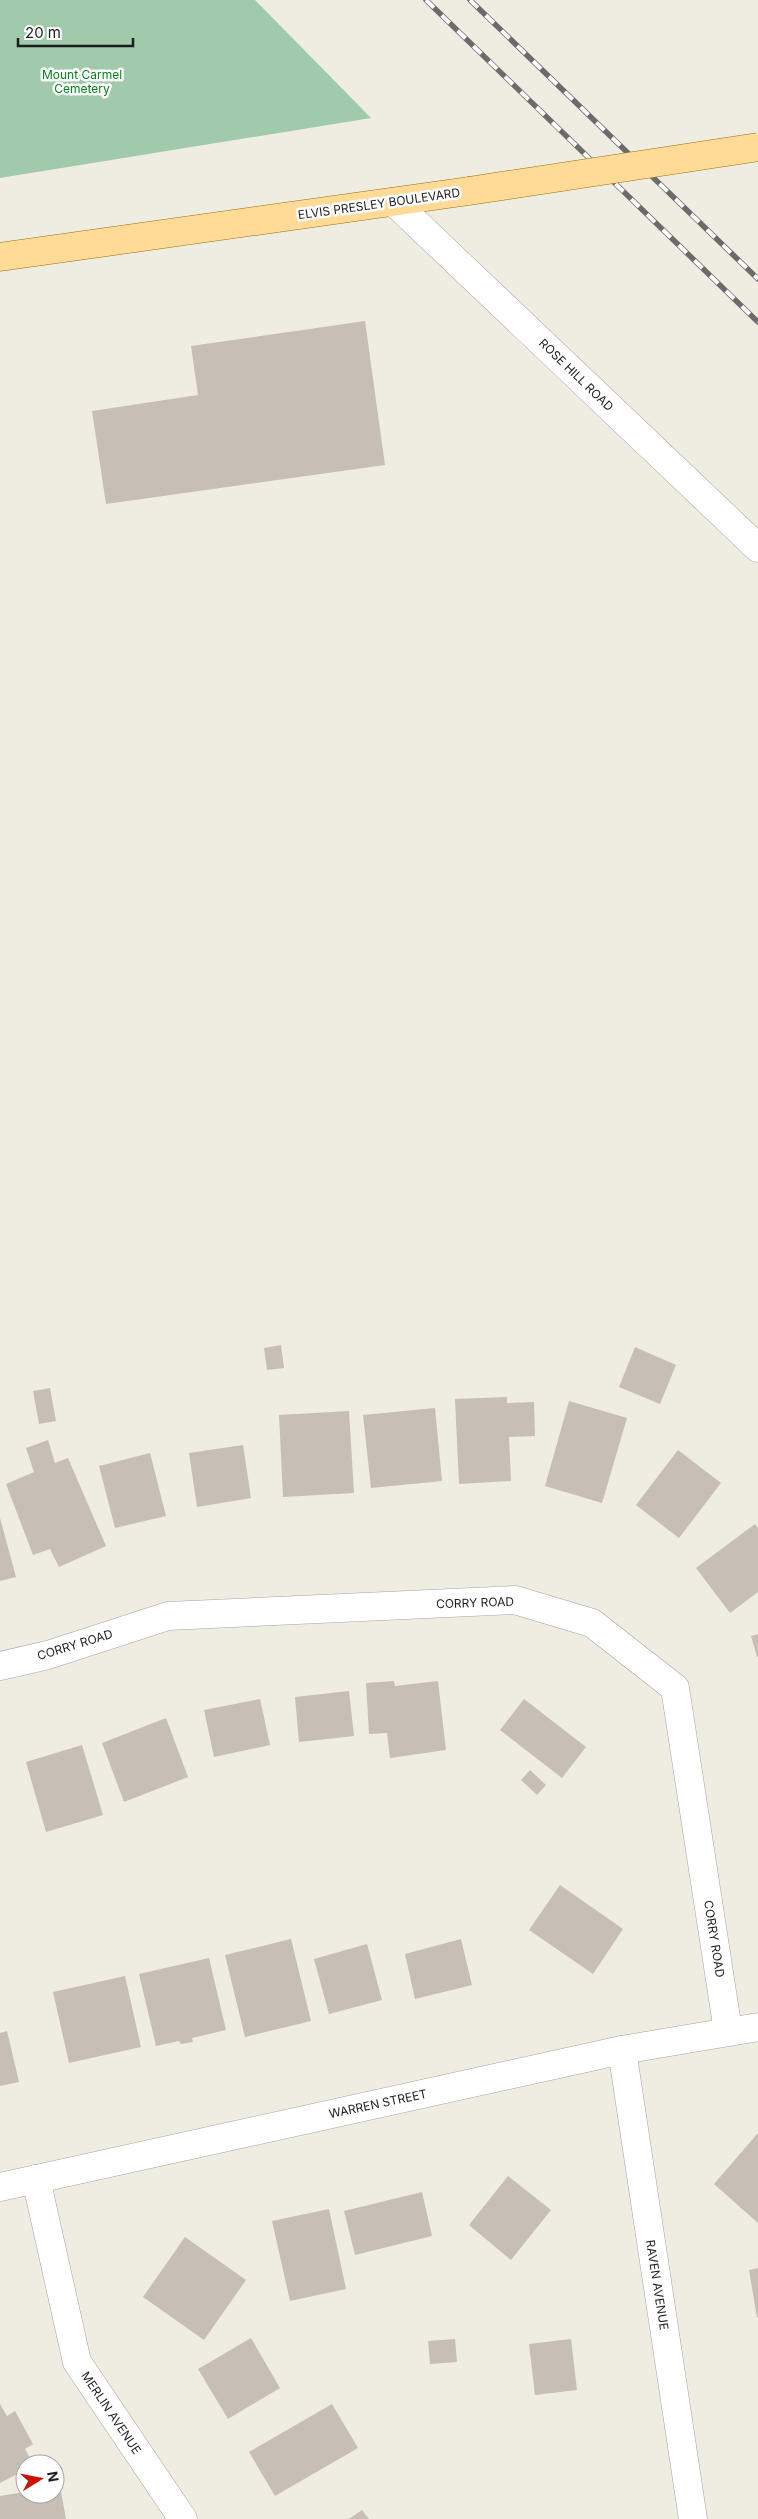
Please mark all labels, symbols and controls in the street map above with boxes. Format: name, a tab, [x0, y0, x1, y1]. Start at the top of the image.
scale bar	[18, 15, 132, 47]
text: 20 m	[25, 23, 61, 42]
park label: Mount Carmel Cemetery	[42, 67, 122, 96]
street label: ELVIS PRESLEY BOULEVARD	[297, 185, 461, 222]
street label: ROSE HILL ROAD	[536, 335, 617, 414]
street label: CORRY ROAD	[436, 1594, 514, 1611]
street label: CORRY ROAD	[35, 1626, 114, 1663]
street label: CORRY ROAD	[701, 1899, 728, 1979]
street label: WARREN STREET	[328, 2086, 429, 2121]
street label: RAVEN AVENUE	[643, 2239, 672, 2331]
street label: MERLIN AVENUE	[78, 2369, 145, 2457]
north arrow	[15, 2454, 65, 2504]
text: N	[44, 2470, 63, 2483]

